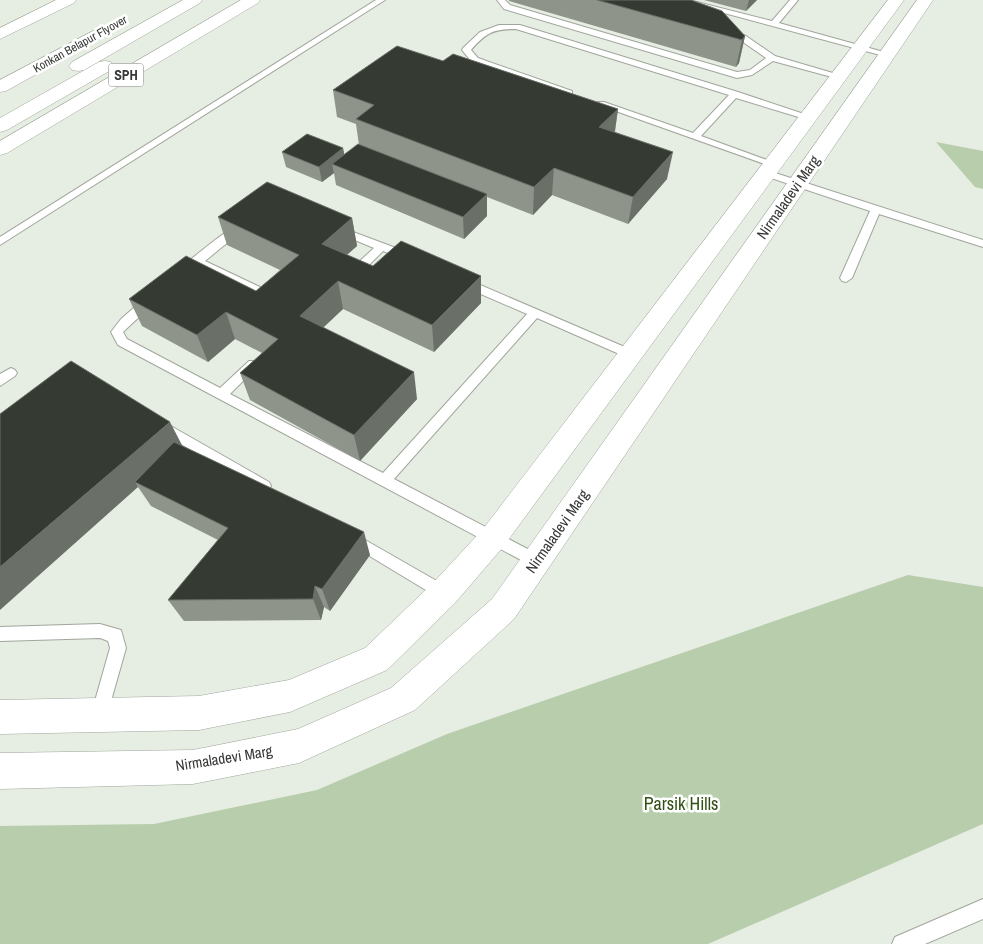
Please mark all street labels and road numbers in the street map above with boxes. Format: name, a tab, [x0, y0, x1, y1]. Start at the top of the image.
street label: Konkan Belapur Flyover	[30, 11, 130, 76]
road number: SPH	[108, 64, 144, 86]
street label: Nirmaladevi Marg	[751, 151, 825, 243]
street label: Nirmaladevi Marg	[520, 485, 594, 577]
street label: Nirmaladevi Marg	[174, 740, 274, 776]

